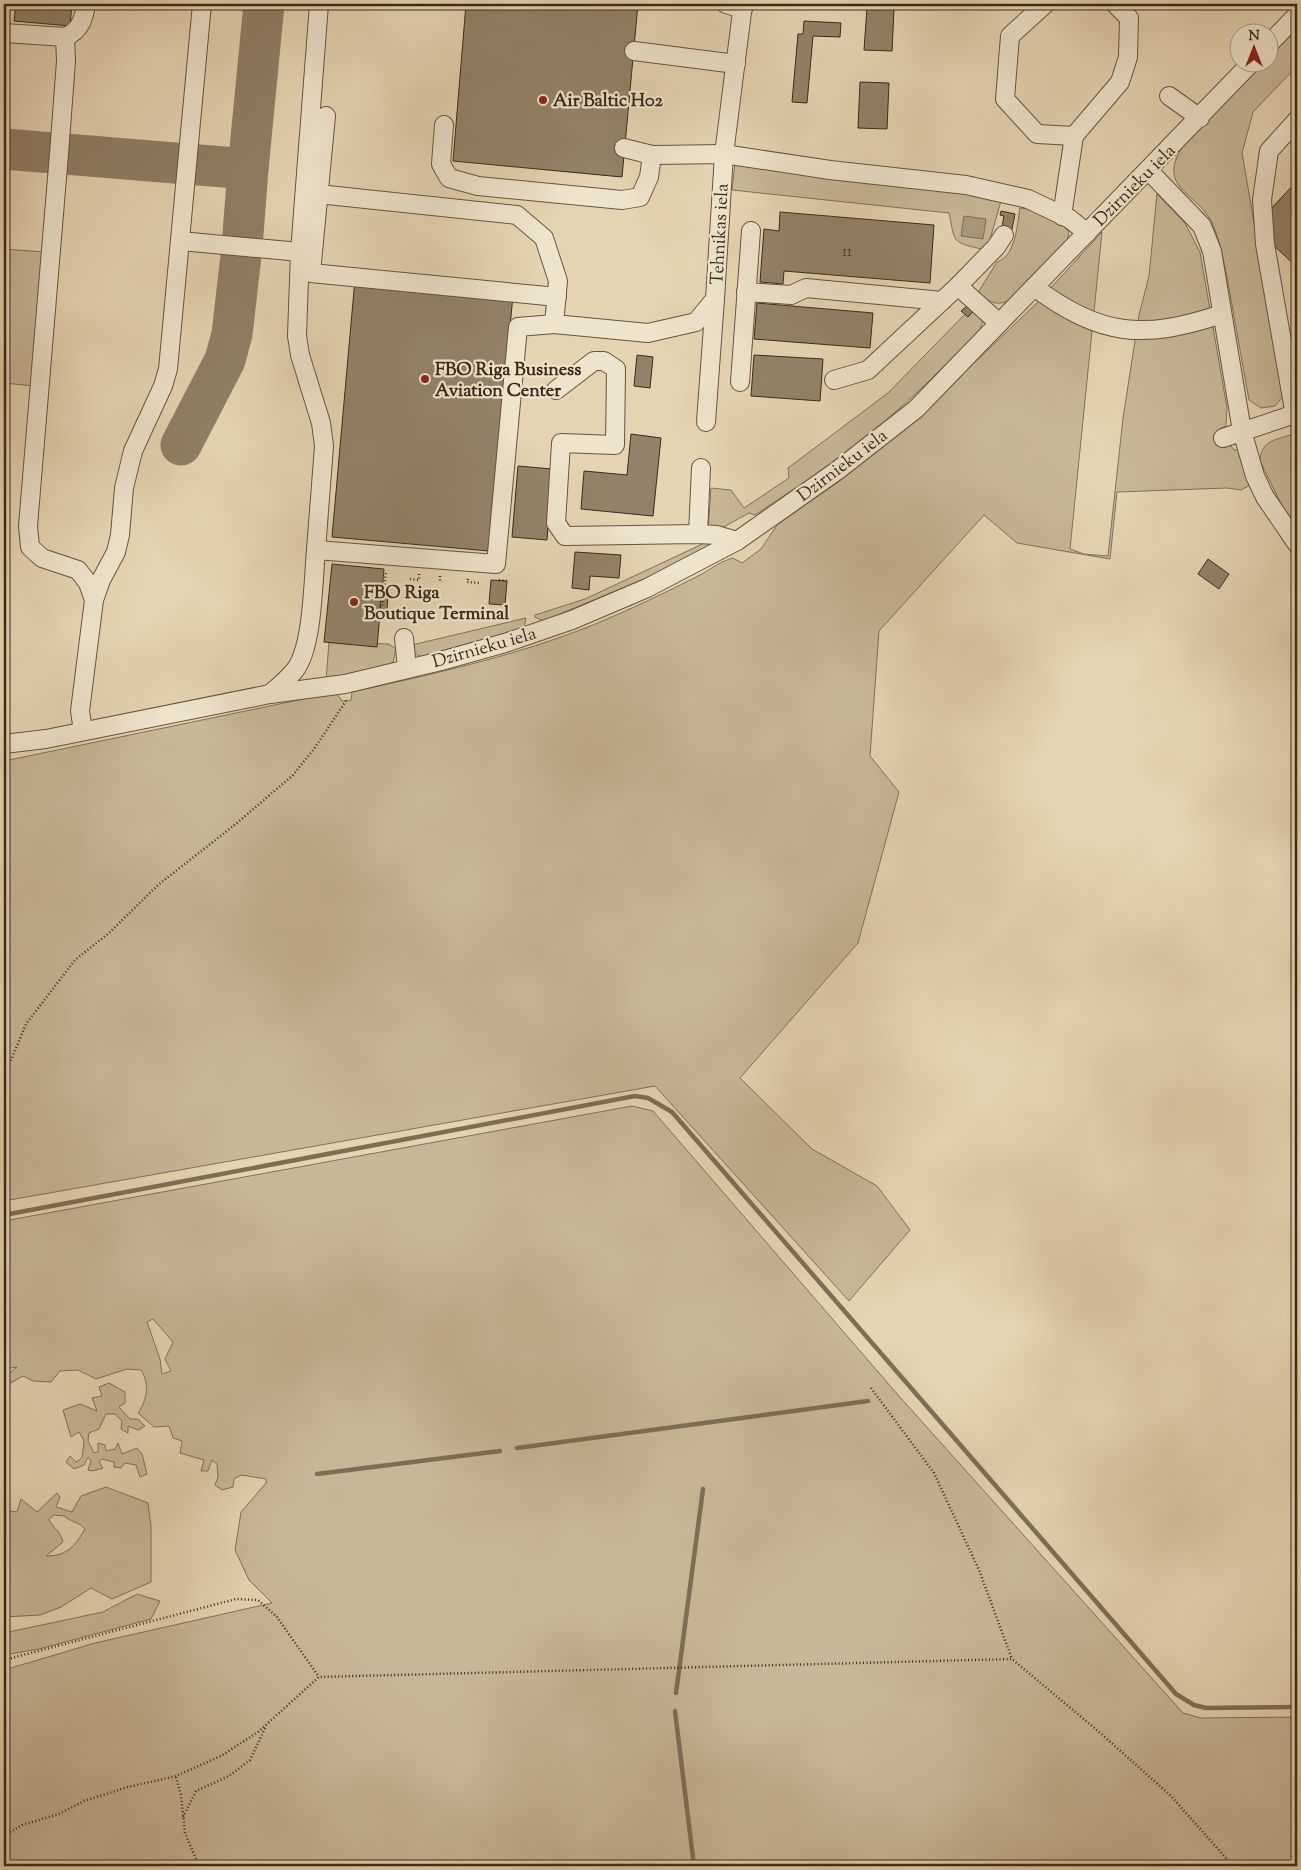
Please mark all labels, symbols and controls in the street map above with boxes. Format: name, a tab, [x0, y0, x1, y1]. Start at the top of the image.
north arrow	[1228, 22, 1278, 72]
text: N	[1248, 27, 1260, 47]
place label: Air Baltic H02	[553, 89, 663, 115]
marker: Air Baltic H02	[537, 94, 549, 106]
street label: Dzirnieku iela	[1088, 139, 1182, 233]
street label: Tehnikas iela	[705, 183, 737, 285]
house number: 11	[842, 242, 852, 263]
place label: FBO Riga Business Aviation Center	[435, 358, 581, 405]
marker: FBO Riga Business Aviation Center	[419, 373, 431, 385]
street label: Dzirnieku iela	[793, 424, 894, 509]
place label: FBO Riga Boutique Terminal	[364, 581, 510, 628]
marker: FBO Riga Boutique Terminal	[348, 596, 360, 608]
street label: Dzirnieku iela	[429, 622, 540, 676]

